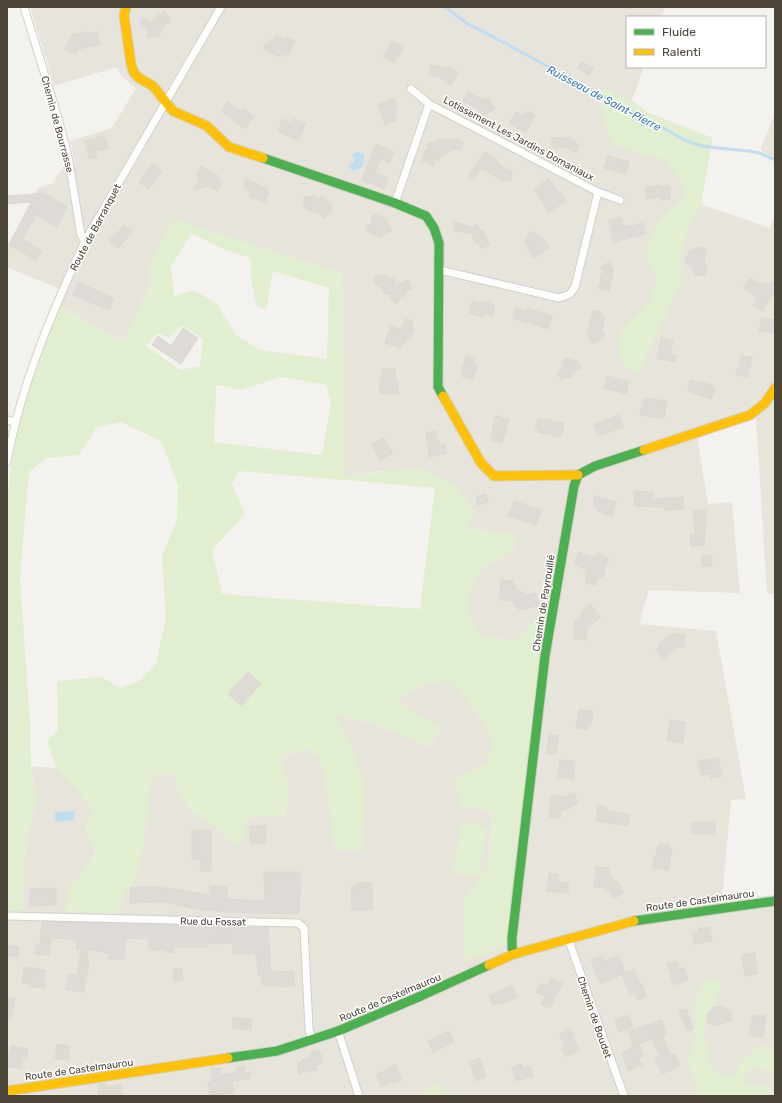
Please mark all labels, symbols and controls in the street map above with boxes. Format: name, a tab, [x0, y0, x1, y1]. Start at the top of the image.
legend	[626, 16, 766, 68]
text: Fluide	[662, 25, 696, 39]
text: Ralenti	[662, 45, 701, 59]
water label: Ruisseau de Saint-Pierre	[545, 63, 663, 134]
street label: Chemin de Bourrasse	[38, 75, 76, 174]
street label: Lotissement Les Jardins Domaniaux	[441, 94, 596, 184]
street label: Route de Barranquet	[68, 182, 124, 273]
street label: Chemin de Payrouillé	[530, 554, 558, 652]
street label: Route de Castelmaurou	[645, 887, 755, 915]
street label: Rue du Fossat	[180, 915, 246, 929]
street label: Route de Castelmaurou	[338, 971, 443, 1025]
street label: Chemin de Boudet	[574, 975, 614, 1060]
street label: Route de Castelmaurou	[24, 1056, 134, 1084]

